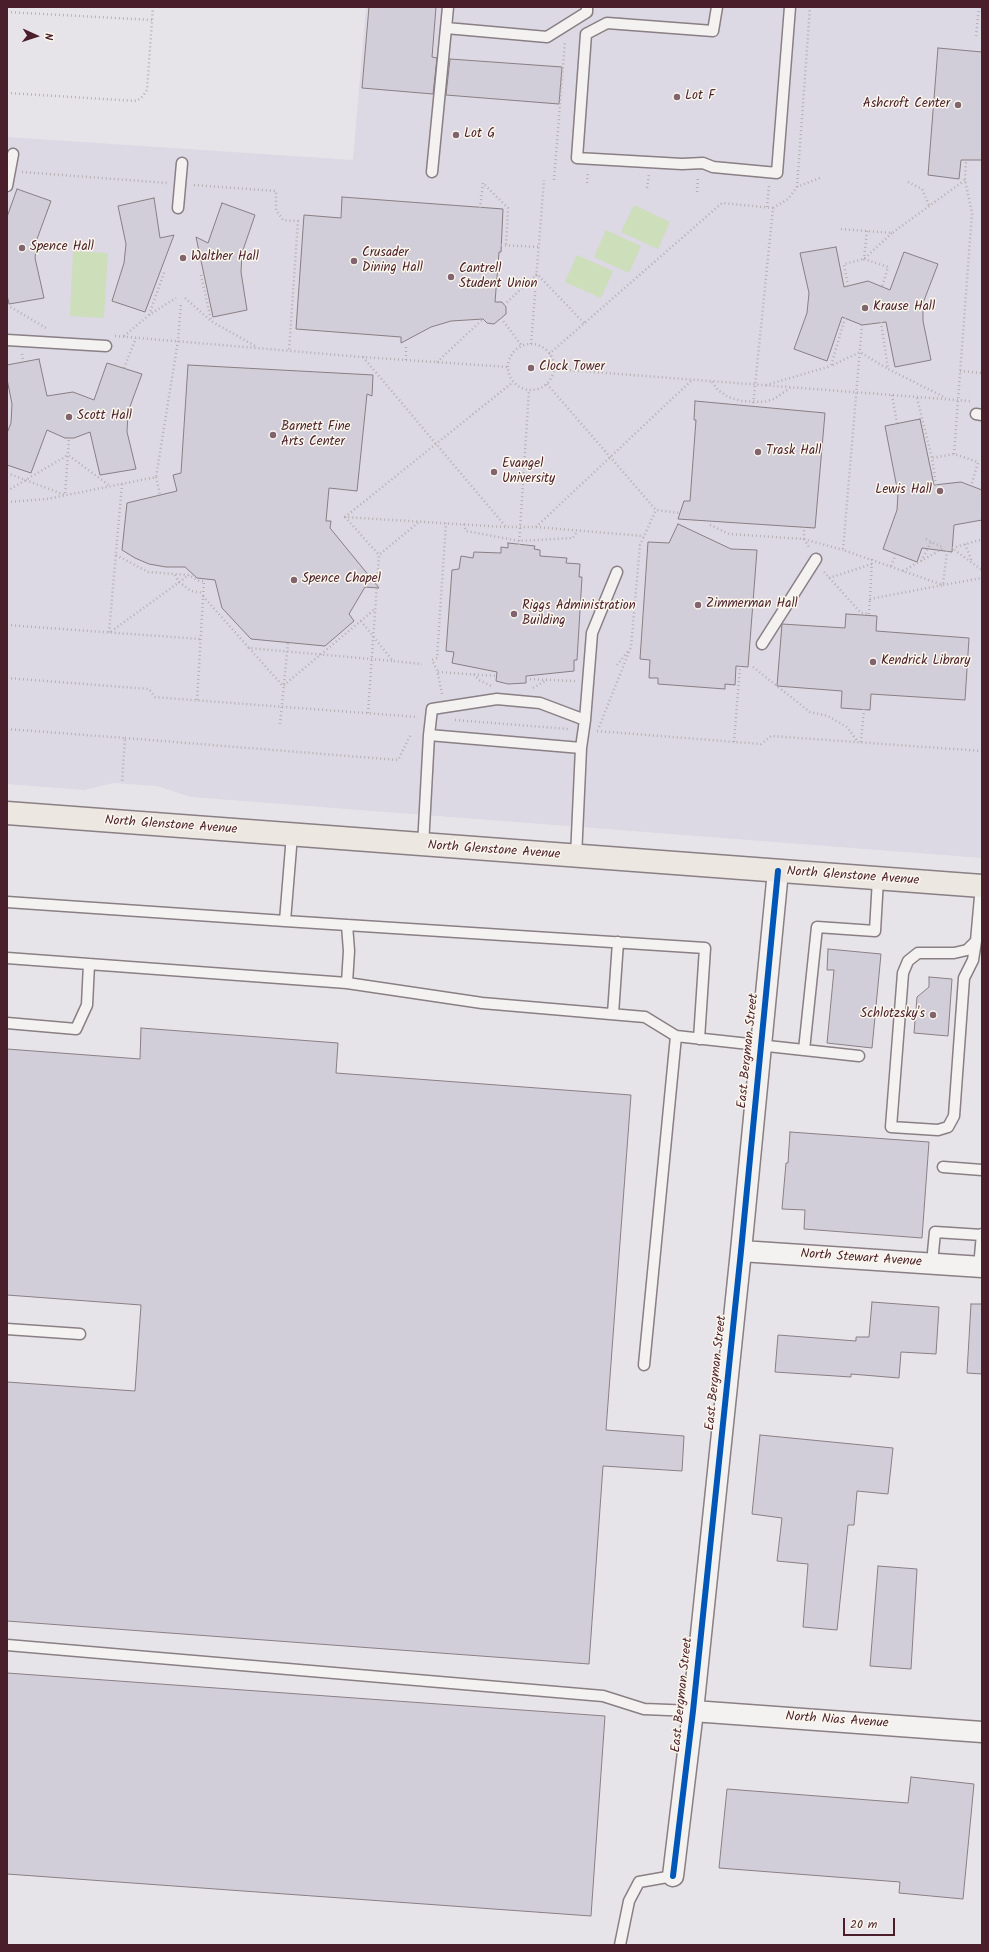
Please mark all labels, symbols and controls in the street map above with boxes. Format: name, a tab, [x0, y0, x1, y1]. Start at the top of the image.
north arrow	[16, 16, 56, 56]
text: N	[39, 33, 57, 41]
place label: Lot F	[685, 89, 715, 105]
marker: Lot F	[672, 92, 682, 102]
place label: Ashcroft Center	[863, 97, 950, 113]
marker: Ashcroft Center	[953, 100, 963, 110]
place label: Lot G	[464, 127, 495, 143]
marker: Lot G	[451, 130, 461, 140]
place label: Spence Hall	[30, 240, 94, 256]
marker: Spence Hall	[17, 243, 27, 253]
place label: Crusader Dining Hall	[362, 246, 423, 277]
place label: Walther Hall	[191, 250, 259, 266]
marker: Walther Hall	[178, 253, 188, 263]
marker: Crusader Dining Hall	[349, 256, 359, 266]
place label: Cantrell Student Union	[459, 262, 537, 293]
marker: Cantrell Student Union	[446, 272, 456, 282]
place label: Krause Hall	[873, 300, 935, 316]
marker: Krause Hall	[860, 303, 870, 313]
place label: Clock Tower	[539, 360, 605, 376]
marker: Clock Tower	[526, 363, 536, 373]
place label: Scott Hall	[77, 409, 132, 425]
marker: Scott Hall	[64, 412, 74, 422]
place label: Barnett Fine Arts Center	[281, 420, 350, 451]
marker: Barnett Fine Arts Center	[268, 430, 278, 440]
place label: Trask Hall	[766, 444, 821, 460]
marker: Trask Hall	[753, 447, 763, 457]
place label: Evangel University	[502, 457, 555, 488]
marker: Evangel University	[489, 467, 499, 477]
place label: Lewis Hall	[875, 483, 932, 499]
marker: Lewis Hall	[935, 486, 945, 496]
place label: Spence Chapel	[302, 572, 381, 588]
marker: Spence Chapel	[289, 575, 299, 585]
place label: Zimmerman Hall	[706, 597, 798, 613]
place label: Riggs Administration Building	[522, 599, 636, 630]
marker: Zimmerman Hall	[693, 600, 703, 610]
marker: Riggs Administration Building	[509, 609, 519, 619]
place label: Kendrick Library	[881, 654, 970, 670]
marker: Kendrick Library	[868, 657, 878, 667]
street label: North Glenstone Avenue	[104, 814, 238, 838]
street label: North Glenstone Avenue	[427, 839, 561, 863]
street label: North Glenstone Avenue	[786, 865, 920, 889]
street label: East Bergman Street	[735, 993, 763, 1109]
place label: Schlotzsky's	[860, 1007, 925, 1023]
marker: Schlotzsky's	[928, 1010, 938, 1020]
street label: North Stewart Avenue	[800, 1247, 922, 1271]
street label: East Bergman Street	[703, 1315, 731, 1431]
street label: East Bergman Street	[669, 1637, 697, 1753]
street label: North Nias Avenue	[785, 1710, 889, 1732]
scale bar	[845, 1910, 897, 1936]
text: 20 m	[850, 1915, 877, 1934]

